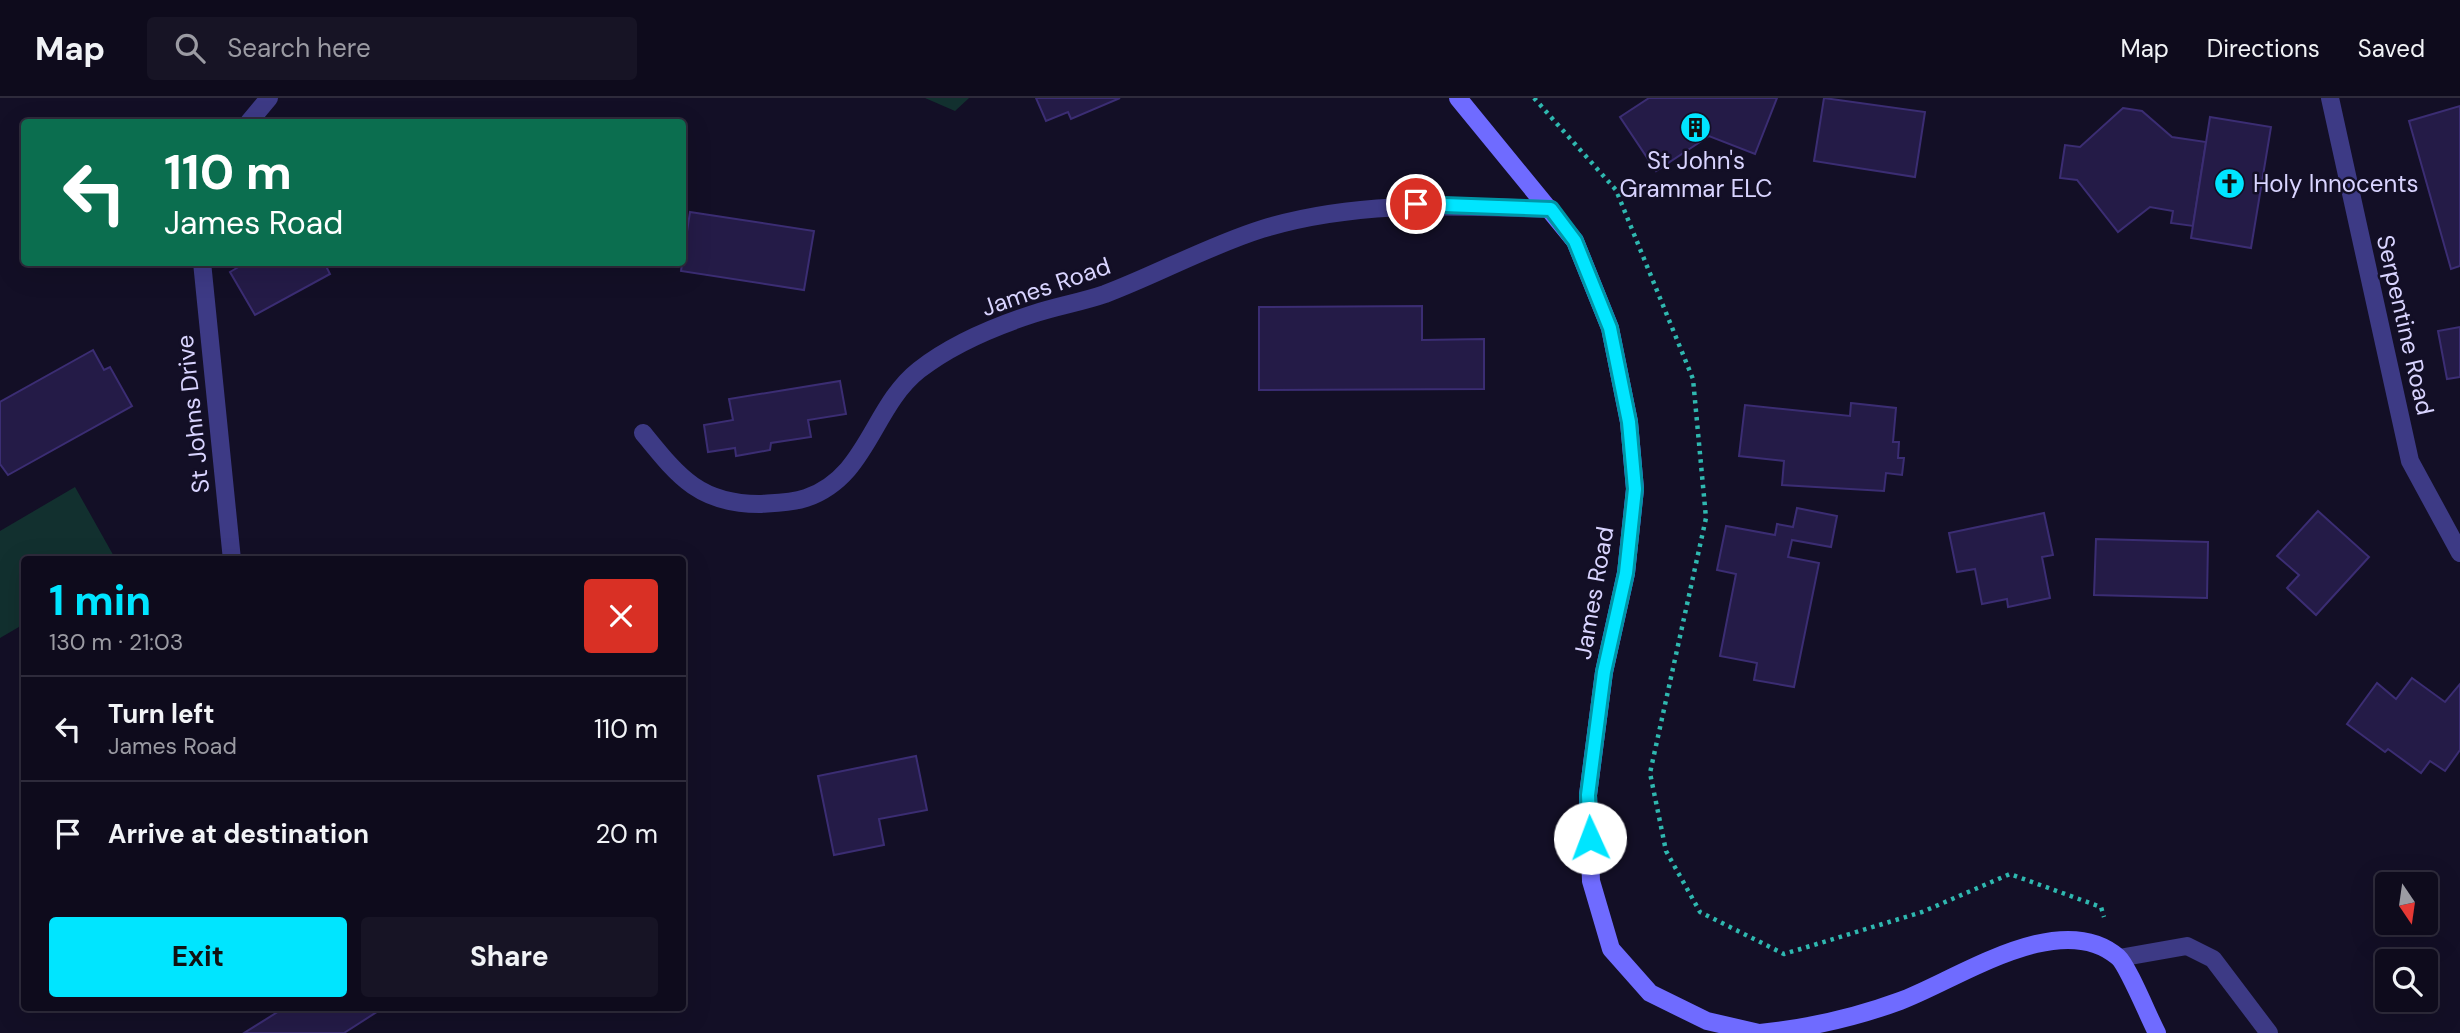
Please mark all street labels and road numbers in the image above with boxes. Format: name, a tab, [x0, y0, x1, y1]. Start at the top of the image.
street label: Serpentine Road	[2370, 232, 2441, 418]
street label: James Road	[977, 250, 1114, 323]
street label: St Johns Drive	[169, 333, 216, 495]
street label: James Road	[1567, 524, 1620, 662]

